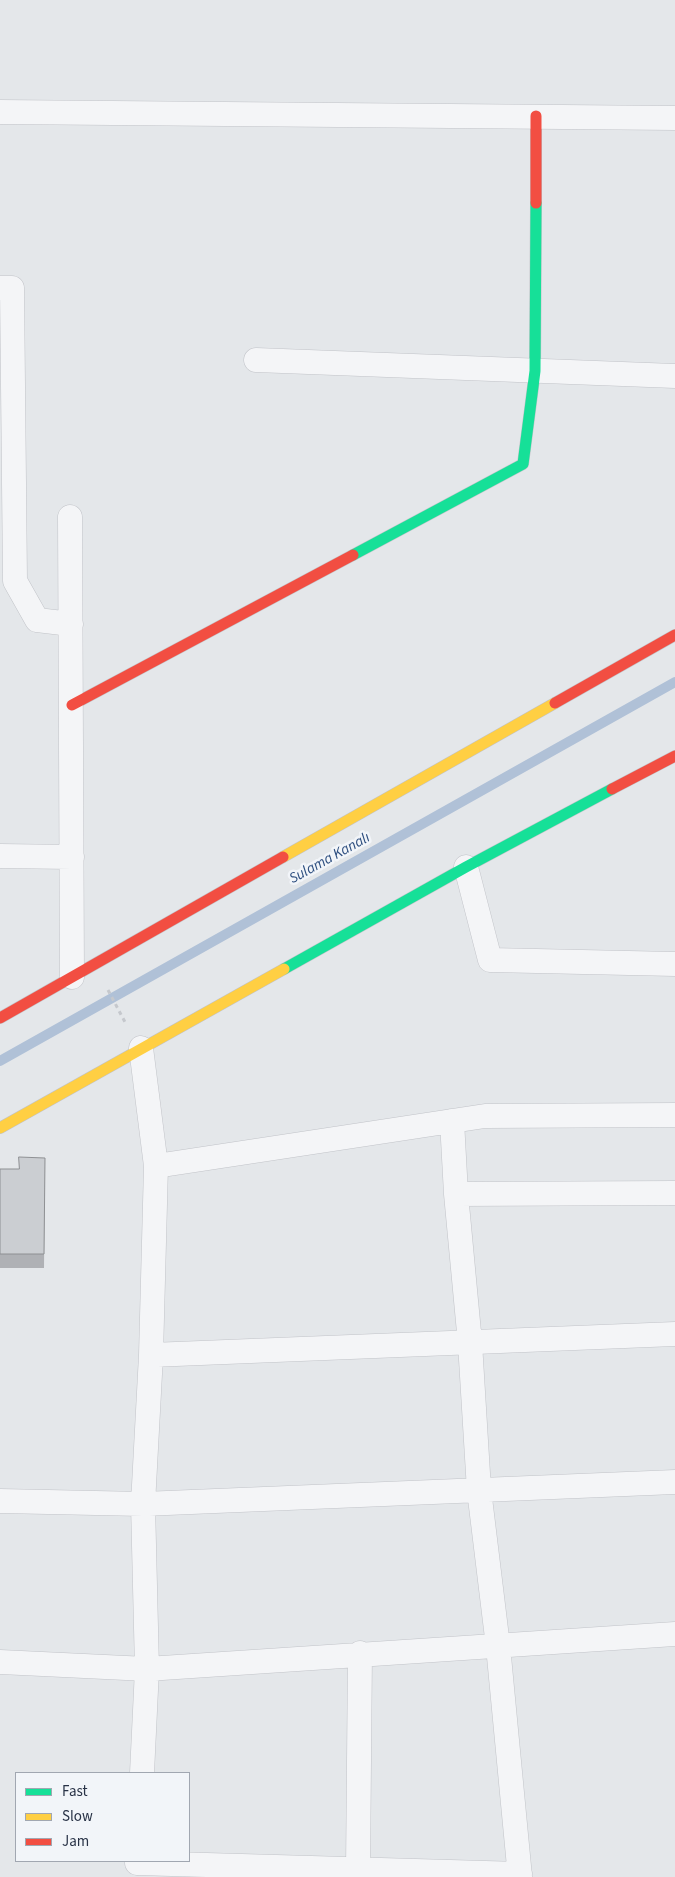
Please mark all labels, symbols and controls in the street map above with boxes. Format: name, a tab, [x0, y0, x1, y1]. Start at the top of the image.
water label: Sulama Kanalı	[286, 829, 374, 889]
legend	[15, 1772, 190, 1862]
text: Fast	[62, 1781, 88, 1802]
text: Slow	[62, 1806, 93, 1827]
text: Jam	[62, 1831, 89, 1852]

